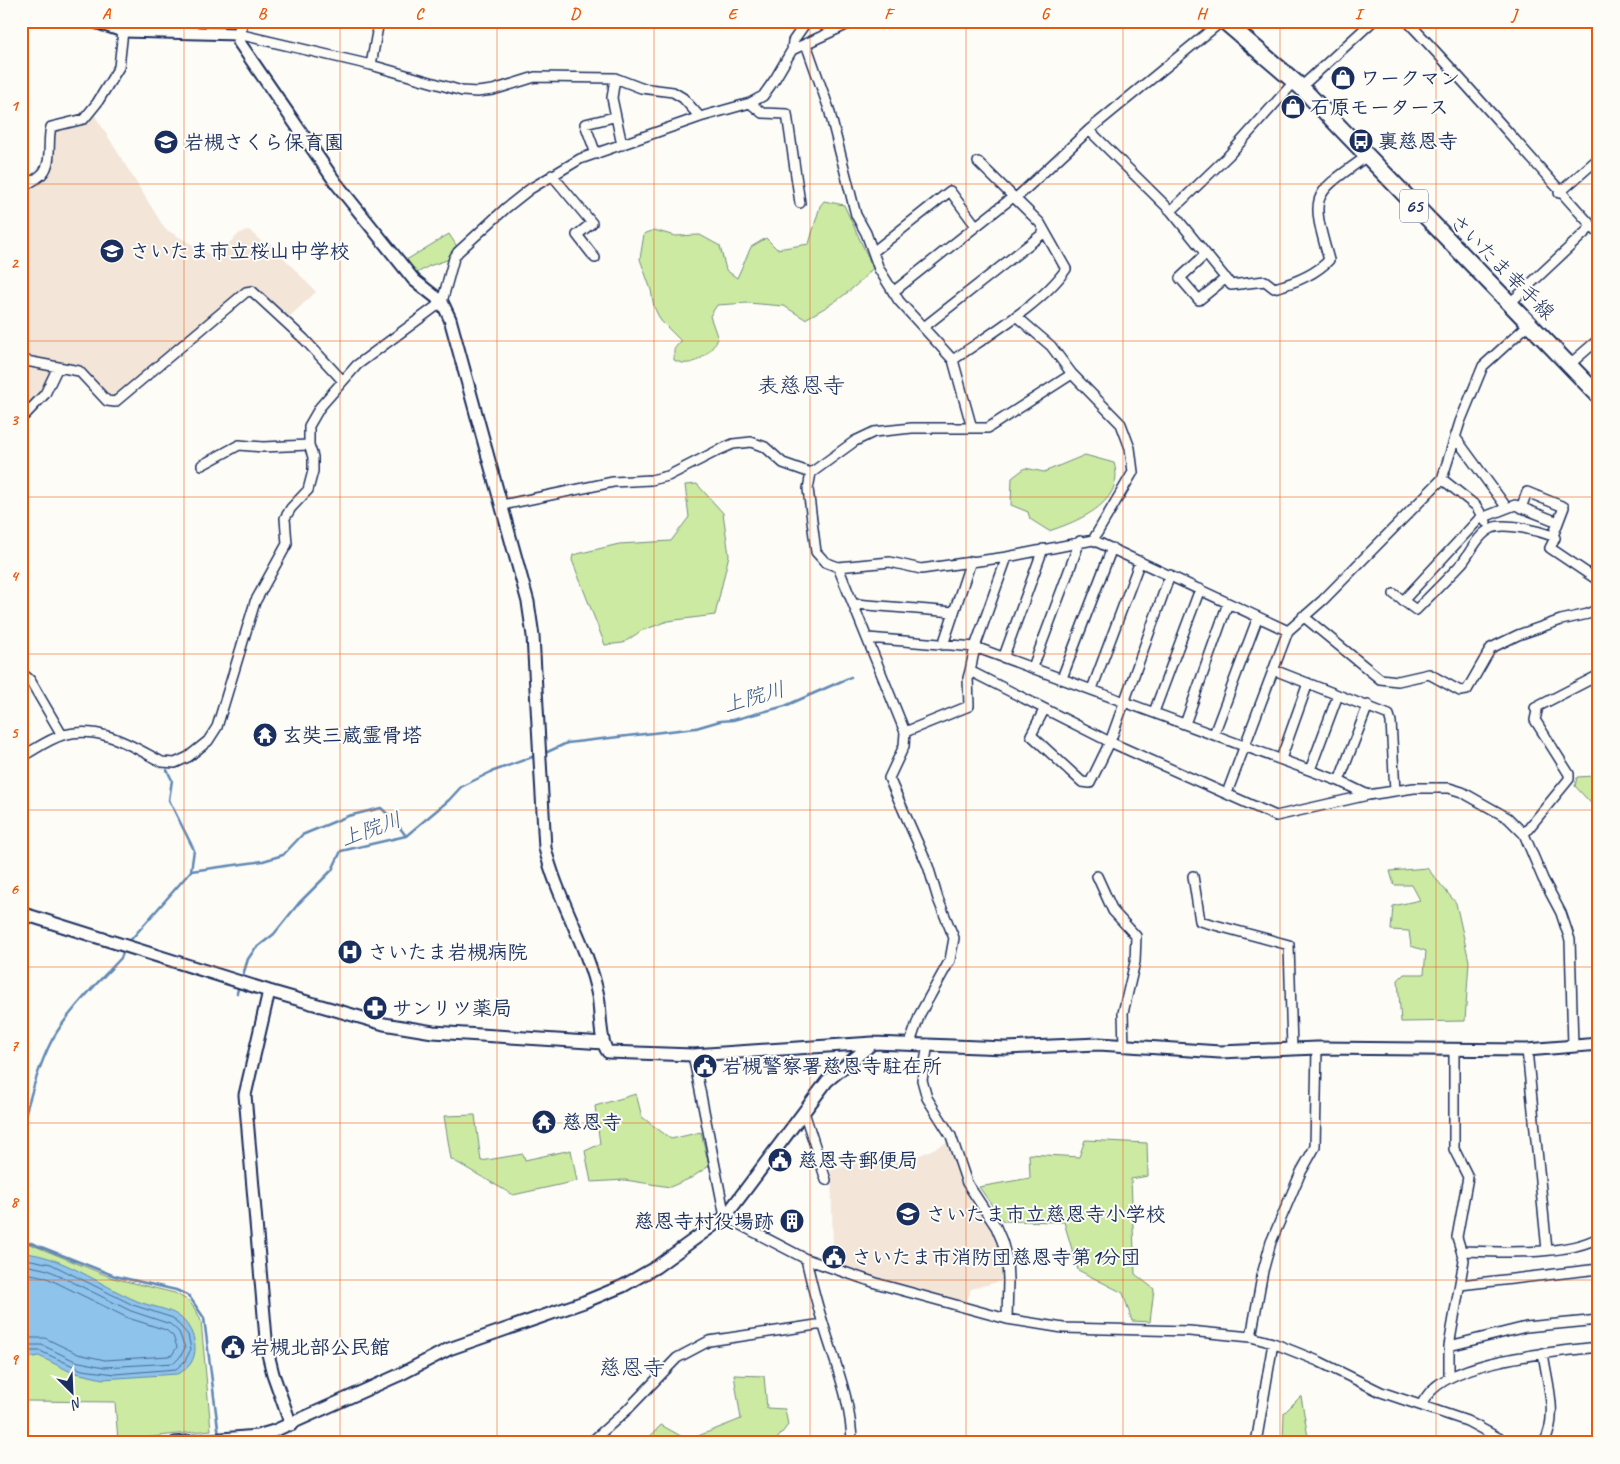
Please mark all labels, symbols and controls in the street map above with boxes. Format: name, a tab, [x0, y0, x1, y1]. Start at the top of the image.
text: A	[102, 4, 112, 24]
text: B	[258, 4, 268, 24]
text: C	[415, 4, 425, 24]
text: D	[570, 4, 581, 24]
text: E	[728, 4, 739, 24]
text: F	[884, 4, 895, 24]
text: G	[1041, 4, 1051, 24]
text: H	[1196, 4, 1208, 24]
text: I	[1355, 4, 1365, 24]
text: J	[1510, 4, 1519, 24]
shop icon: ワークマン	[1330, 65, 1356, 91]
place label: ワークマン	[1360, 66, 1460, 91]
shop icon: 石原モータース	[1280, 94, 1306, 120]
place label: 石原モータース	[1310, 95, 1449, 120]
text: 1	[10, 96, 19, 116]
bus stop icon: 裏慈恩寺	[1348, 128, 1374, 154]
school or university icon: 岩槻さくら保育園	[153, 129, 179, 155]
place label: 裏慈恩寺	[1378, 129, 1458, 154]
place label: 岩槻さくら保育園	[184, 130, 344, 155]
road number: 65	[1400, 190, 1428, 222]
street label: さいたま幸手線	[1444, 209, 1560, 325]
school or university icon: さいたま市立桜山中学校	[99, 238, 125, 264]
place label: さいたま市立桜山中学校	[130, 239, 350, 264]
text: 2	[10, 253, 19, 273]
district label: 表慈恩寺	[757, 372, 845, 400]
text: 3	[10, 410, 19, 430]
text: 4	[10, 566, 19, 586]
water label: 上院川	[720, 676, 788, 718]
temple icon: 玄奘三蔵霊骨塔	[252, 722, 278, 748]
text: 5	[11, 723, 20, 743]
place label: 玄奘三蔵霊骨塔	[282, 723, 422, 748]
water label: 上院川	[337, 806, 405, 852]
text: 6	[10, 879, 19, 899]
hospital icon: さいたま岩槻病院	[337, 939, 363, 965]
place label: さいたま岩槻病院	[368, 940, 528, 965]
pharmacy icon: サンリツ薬局	[362, 995, 388, 1021]
place label: サンリツ薬局	[392, 996, 512, 1021]
text: 7	[10, 1036, 19, 1056]
public building icon: 岩槻警察署慈恩寺駐在所	[692, 1053, 718, 1079]
place label: 岩槻警察署慈恩寺駐在所	[722, 1054, 942, 1079]
temple icon: 慈恩寺	[531, 1109, 557, 1135]
place label: 慈恩寺	[562, 1110, 622, 1135]
public building icon: 慈恩寺郵便局	[767, 1147, 793, 1173]
place label: 慈恩寺郵便局	[798, 1148, 918, 1173]
text: 8	[10, 1192, 19, 1212]
school or university icon: さいたま市立慈恩寺小学校	[895, 1201, 921, 1227]
place label: さいたま市立慈恩寺小学校	[926, 1202, 1166, 1227]
building icon: 慈恩寺村役場跡	[779, 1208, 805, 1234]
place label: 慈恩寺村役場跡	[634, 1209, 774, 1234]
public building icon: さいたま市消防団慈恩寺第1分団	[821, 1244, 847, 1270]
place label: さいたま市消防団慈恩寺第1分団	[852, 1245, 1141, 1270]
public building icon: 岩槻北部公民館	[220, 1334, 246, 1360]
place label: 岩槻北部公民館	[250, 1335, 390, 1360]
text: 9	[10, 1349, 19, 1369]
district label: 慈恩寺	[599, 1354, 665, 1382]
north arrow	[48, 1366, 98, 1416]
text: N	[68, 1394, 85, 1414]

